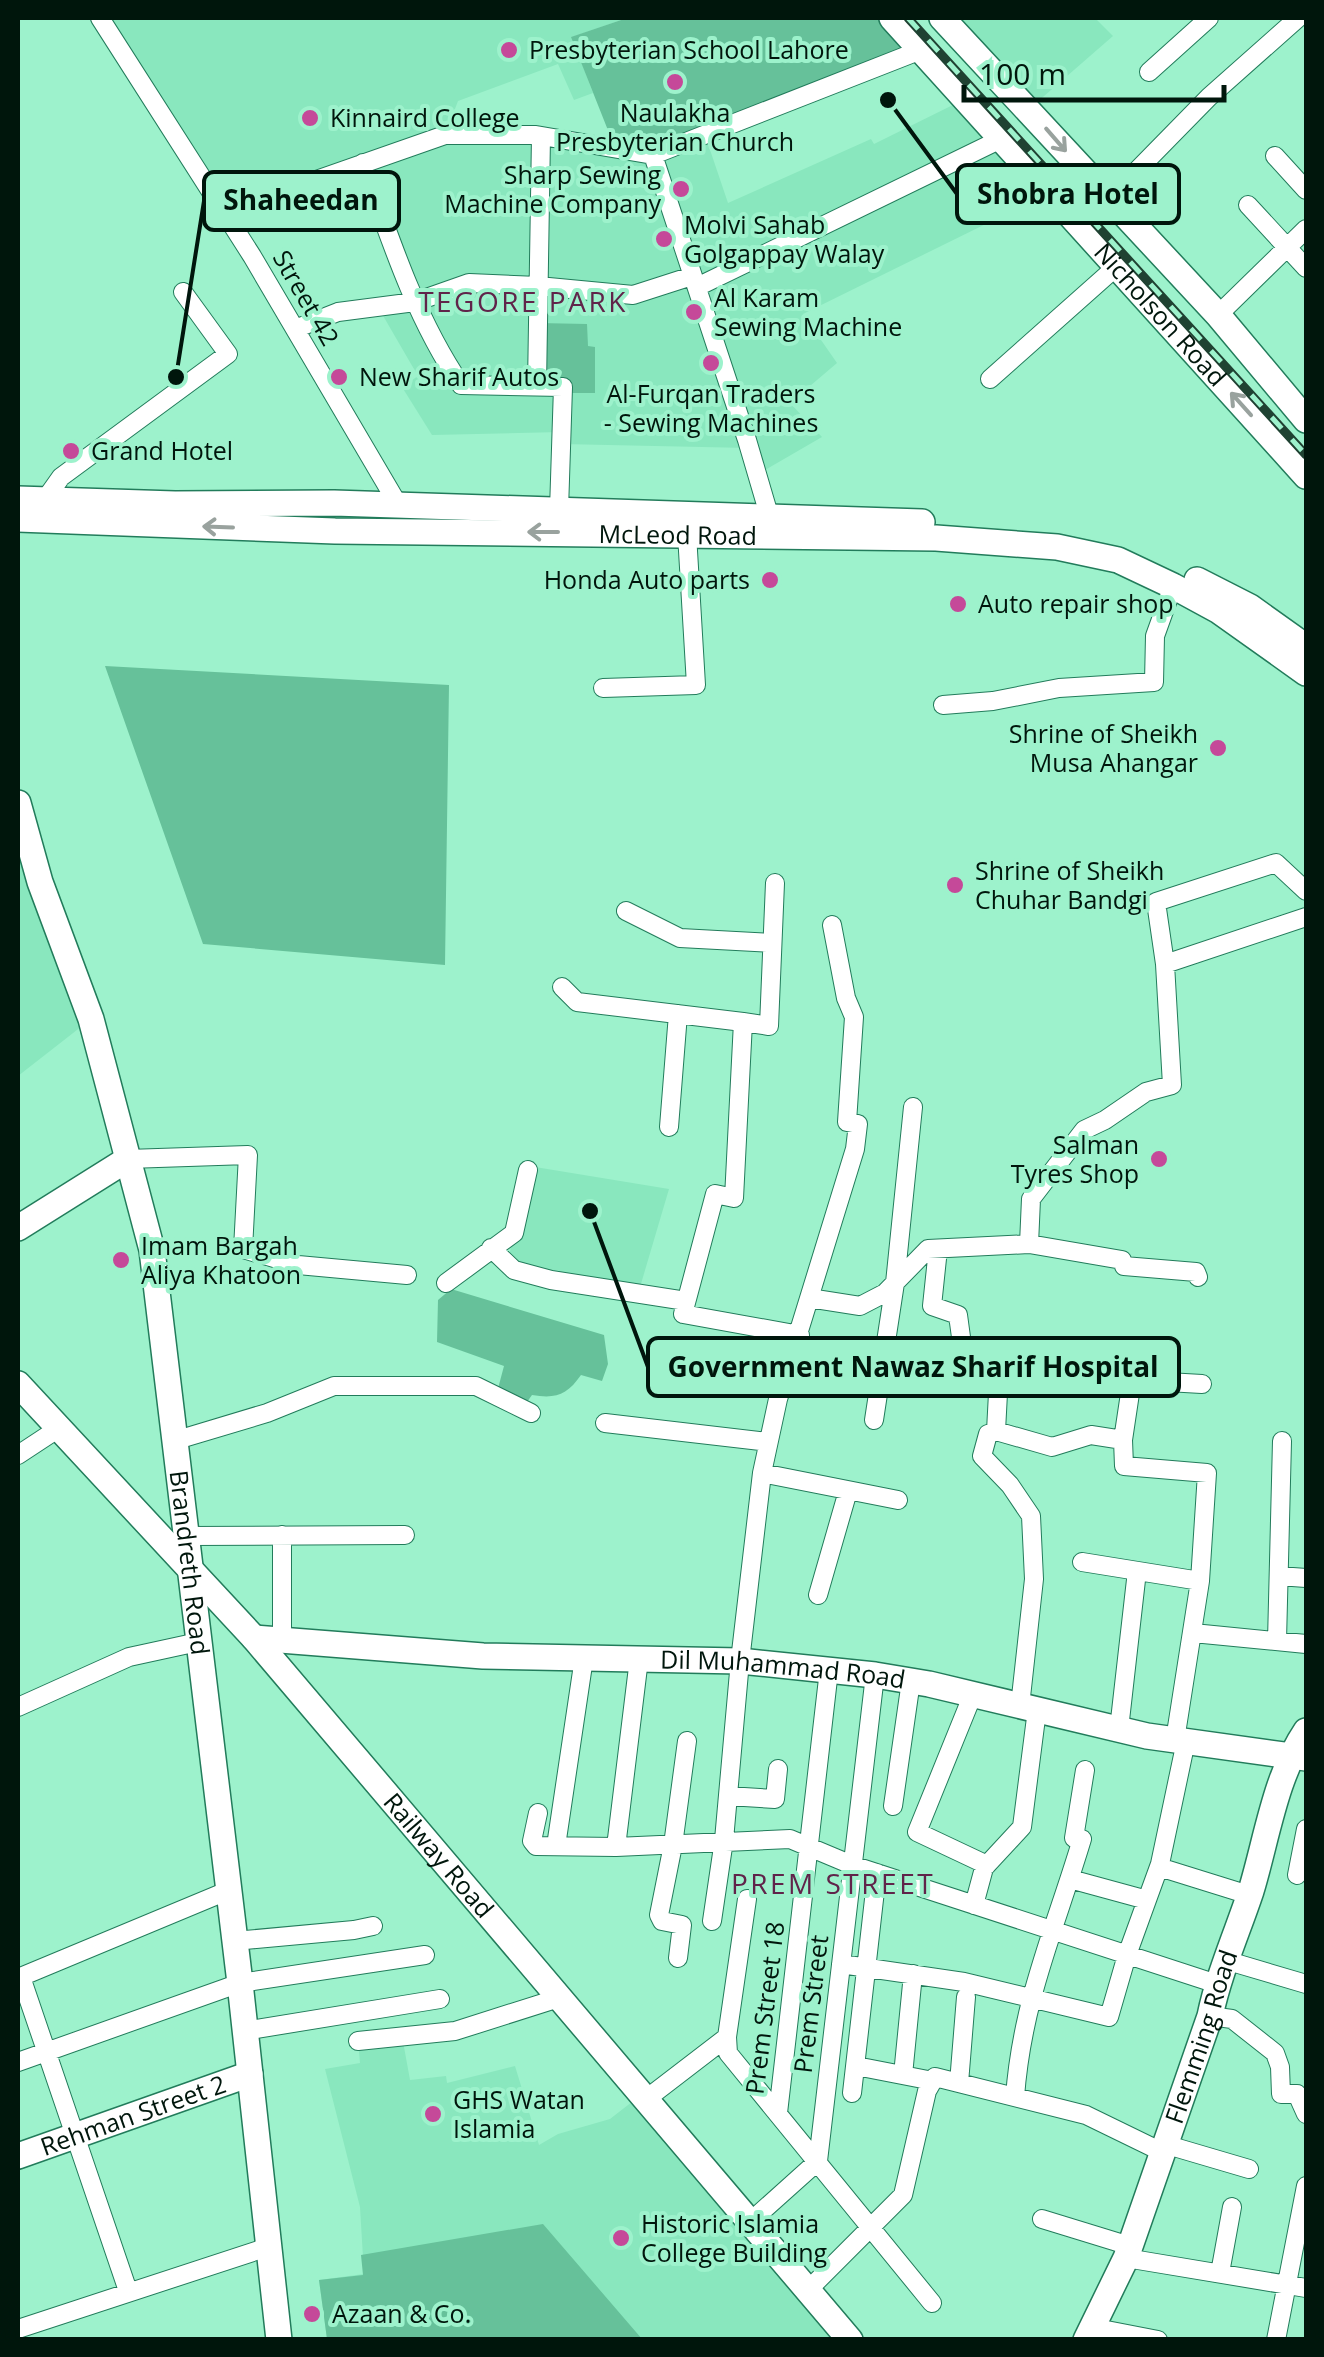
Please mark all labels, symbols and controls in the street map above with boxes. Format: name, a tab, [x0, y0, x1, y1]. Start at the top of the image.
place label: Presbyterian School Lahore	[529, 32, 849, 66]
marker: Presbyterian School Lahore	[498, 39, 520, 61]
scale bar	[964, 40, 1224, 102]
text: 100 m	[979, 53, 1066, 94]
marker: Naulakha Presbyterian Church	[664, 71, 686, 93]
place label: Naulakha Presbyterian Church	[556, 95, 794, 158]
place label: Kinnaird College	[330, 100, 520, 134]
marker: Kinnaird College	[299, 107, 321, 129]
one-way arrow	[1044, 127, 1067, 153]
place label: Sharp Sewing Machine Company	[444, 157, 661, 220]
callout: Shobra Hotel	[957, 165, 1179, 223]
callout: Shaheedan	[204, 172, 399, 230]
text: Shobra Hotel	[977, 174, 1159, 212]
marker: Sharp Sewing Machine Company	[670, 178, 692, 200]
text: Shaheedan	[223, 180, 379, 218]
place label: Molvi Sahab Golgappay Walay	[684, 207, 885, 270]
marker: Molvi Sahab Golgappay Walay	[653, 228, 675, 250]
street label: Nicholson Road	[1087, 235, 1235, 393]
street label: Street 42	[266, 244, 348, 351]
place label: Al Karam Sewing Machine	[714, 280, 902, 343]
district label: TEGORE PARK	[418, 282, 628, 320]
marker: Al Karam Sewing Machine	[683, 301, 705, 323]
marker: Al-Furqan Traders - Sewing Machines	[700, 352, 722, 374]
place label: New Sharif Autos	[359, 359, 559, 393]
marker: New Sharif Autos	[328, 366, 350, 388]
place label: Al-Furqan Traders - Sewing Machines	[604, 376, 818, 439]
one-way arrow	[1230, 392, 1253, 417]
place label: Grand Hotel	[91, 433, 233, 467]
marker: Grand Hotel	[60, 440, 82, 462]
street label: McLeod Road	[599, 516, 757, 552]
one-way arrow	[202, 518, 234, 537]
one-way arrow	[527, 522, 560, 542]
place label: Honda Auto parts	[544, 562, 750, 596]
marker: Honda Auto parts	[759, 569, 781, 591]
place label: Auto repair shop	[978, 586, 1174, 620]
marker: Auto repair shop	[947, 593, 969, 615]
place label: Shrine of Sheikh Musa Ahangar	[1009, 716, 1198, 779]
marker: Shrine of Sheikh Musa Ahangar	[1207, 737, 1229, 759]
place label: Shrine of Sheikh Chuhar Bandgi	[975, 853, 1164, 916]
marker: Shrine of Sheikh Chuhar Bandgi	[944, 874, 966, 896]
place label: Salman Tyres Shop	[1011, 1127, 1139, 1190]
marker: Salman Tyres Shop	[1148, 1148, 1170, 1170]
place label: Imam Bargah Aliya Khatoon	[141, 1228, 301, 1291]
marker: Imam Bargah Aliya Khatoon	[110, 1249, 132, 1271]
callout: Government Nawaz Sharif Hospital	[648, 1338, 1179, 1396]
text: Government Nawaz Sharif Hospital	[667, 1347, 1159, 1385]
street label: Brandreth Road	[163, 1468, 218, 1657]
street label: Dil Muhammad Road	[660, 1641, 908, 1696]
street label: Railway Road	[377, 1785, 502, 1925]
district label: PREM STREET	[731, 1864, 935, 1902]
street label: Prem Street 18	[737, 1920, 791, 2096]
street label: Prem Street	[785, 1933, 835, 2075]
street label: Flemming Road	[1156, 1945, 1245, 2128]
street label: Rehman Street 2	[35, 2066, 230, 2163]
place label: GHS Watan Islamia	[453, 2082, 585, 2145]
marker: GHS Watan Islamia	[422, 2103, 444, 2125]
place label: Historic Islamia College Building	[641, 2206, 828, 2269]
marker: Historic Islamia College Building	[610, 2227, 632, 2249]
place label: Azaan & Co.	[332, 2296, 471, 2330]
marker: Azaan & Co.	[301, 2303, 323, 2325]

